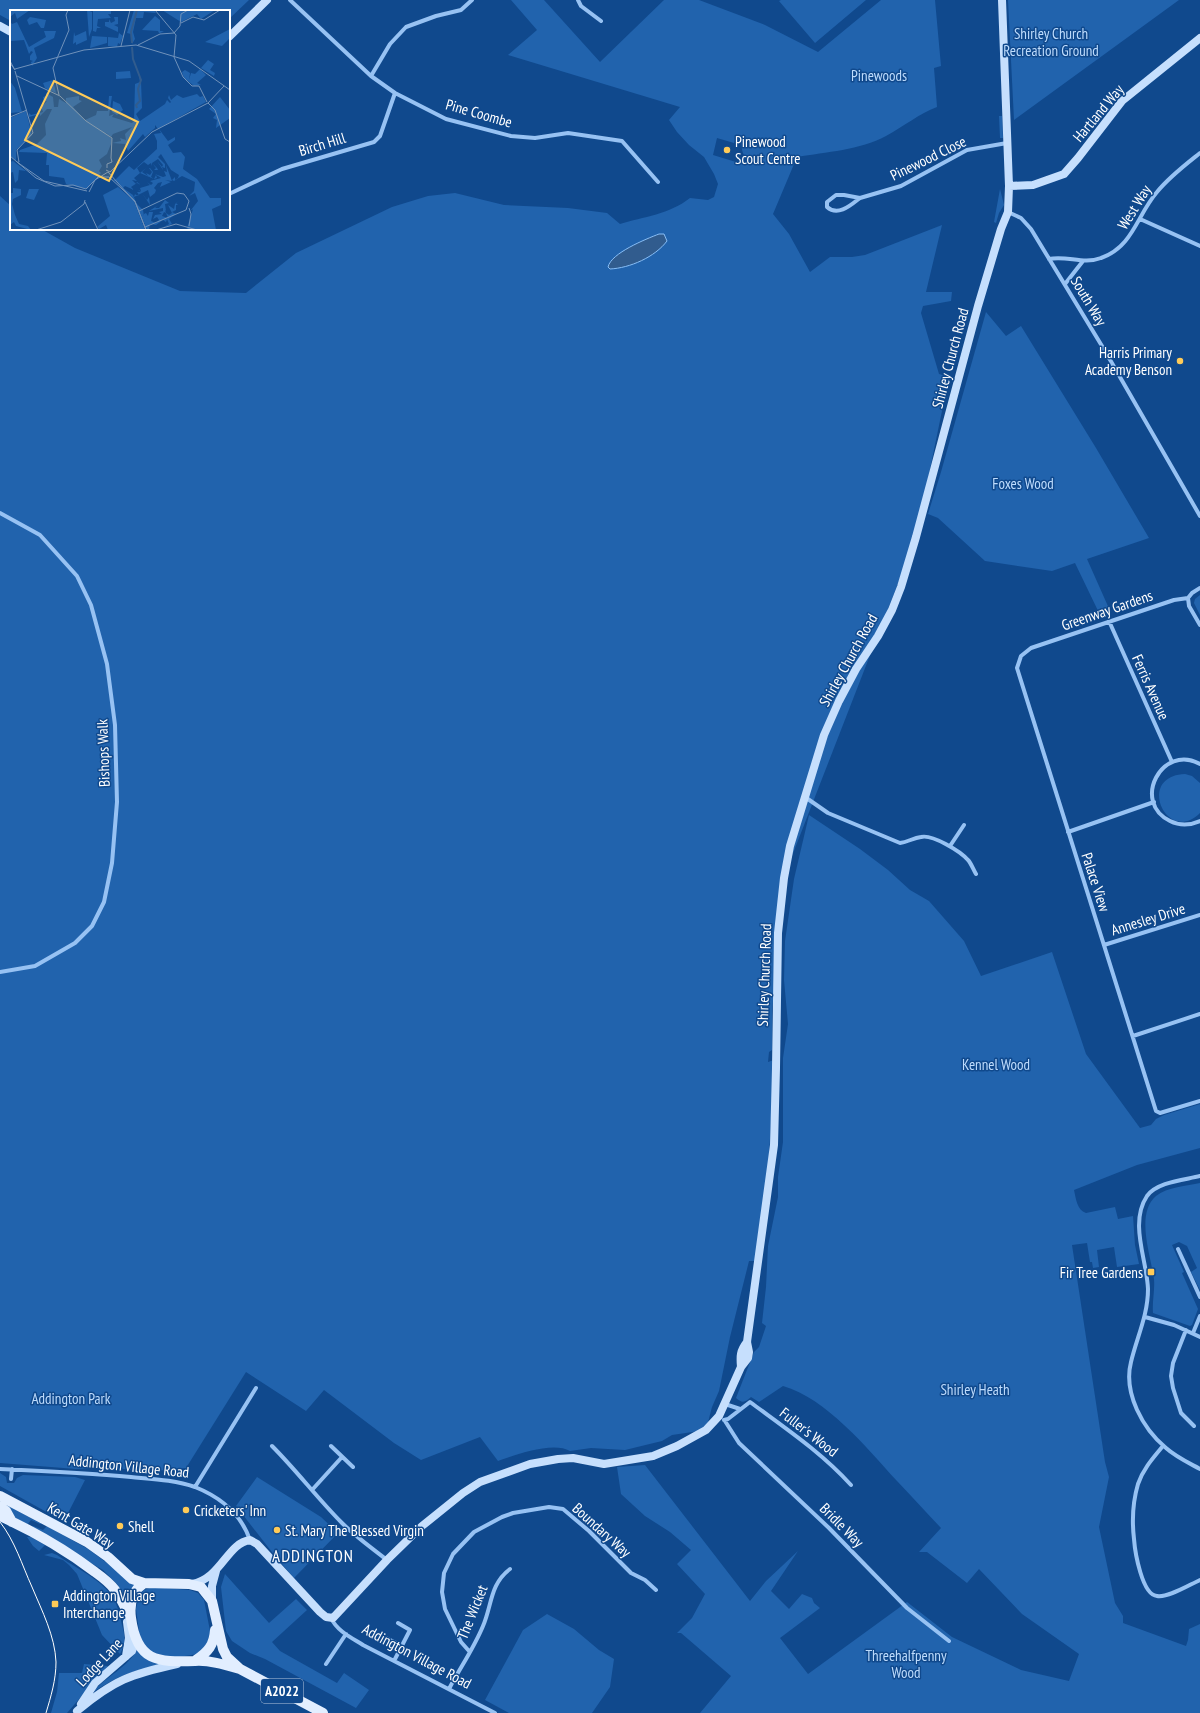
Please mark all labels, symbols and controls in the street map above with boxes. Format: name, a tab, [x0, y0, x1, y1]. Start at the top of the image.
inset map	[10, 10, 230, 230]
park label: Shirley Church Recreation Ground	[1003, 24, 1099, 60]
park label: Pinewoods	[851, 66, 907, 85]
street label: Hartland Way	[1068, 80, 1128, 146]
street label: Pine Coombe	[444, 95, 514, 131]
street label: Birch Hill	[296, 128, 348, 160]
street label: Pinewood Close	[887, 131, 969, 185]
place label: Pinewood Scout Centre	[735, 132, 800, 168]
marker: Pinewood Scout Centre	[722, 145, 732, 155]
street label: West Way	[1113, 181, 1155, 233]
street label: South Way	[1067, 273, 1111, 329]
street label: Shirley Church Road	[927, 306, 973, 410]
place label: Harris Primary Academy Benson	[1085, 343, 1172, 379]
marker: Harris Primary Academy Benson	[1175, 356, 1185, 366]
park label: Foxes Wood	[992, 474, 1054, 493]
street label: Greenway Gardens	[1059, 585, 1155, 635]
street label: Shirley Church Road	[815, 610, 881, 710]
street label: Ferris Avenue	[1128, 651, 1174, 723]
street label: Bishops Walk	[92, 719, 114, 787]
street label: Palace View	[1078, 850, 1115, 914]
street label: Annesley Drive	[1109, 899, 1187, 939]
street label: Shirley Church Road	[753, 923, 775, 1027]
park label: Kennel Wood	[962, 1055, 1030, 1074]
place label: Fir Tree Gardens	[1060, 1263, 1143, 1282]
marker: Fir Tree Gardens	[1146, 1267, 1156, 1277]
park label: Shirley Heath	[940, 1380, 1010, 1399]
park label: Addington Park	[32, 1389, 111, 1408]
street label: Fuller's Wood	[776, 1403, 842, 1461]
street label: Addington Village Road	[68, 1450, 190, 1482]
street label: Kent Gate Way	[44, 1498, 118, 1553]
street label: Boundary Way	[569, 1499, 636, 1562]
street label: Bridle Way	[816, 1499, 868, 1551]
place label: Cricketers' Inn	[194, 1501, 266, 1520]
marker: Cricketers' Inn	[181, 1505, 191, 1515]
place label: Shell	[128, 1517, 155, 1536]
marker: Shell	[115, 1521, 125, 1531]
place label: St. Mary The Blessed Virgin	[285, 1521, 424, 1540]
marker: St. Mary The Blessed Virgin	[272, 1525, 282, 1535]
district label: ADDINGTON	[272, 1545, 354, 1567]
street label: The Wicket	[452, 1582, 492, 1642]
place label: Addington Village Interchange	[63, 1586, 155, 1622]
marker: Addington Village Interchange	[50, 1599, 60, 1609]
street label: Addington Village Road	[359, 1619, 475, 1693]
street label: Lodge Lane	[72, 1634, 126, 1690]
park label: Threehalfpenny Wood	[865, 1646, 947, 1682]
road number: A2022	[261, 1679, 303, 1703]

